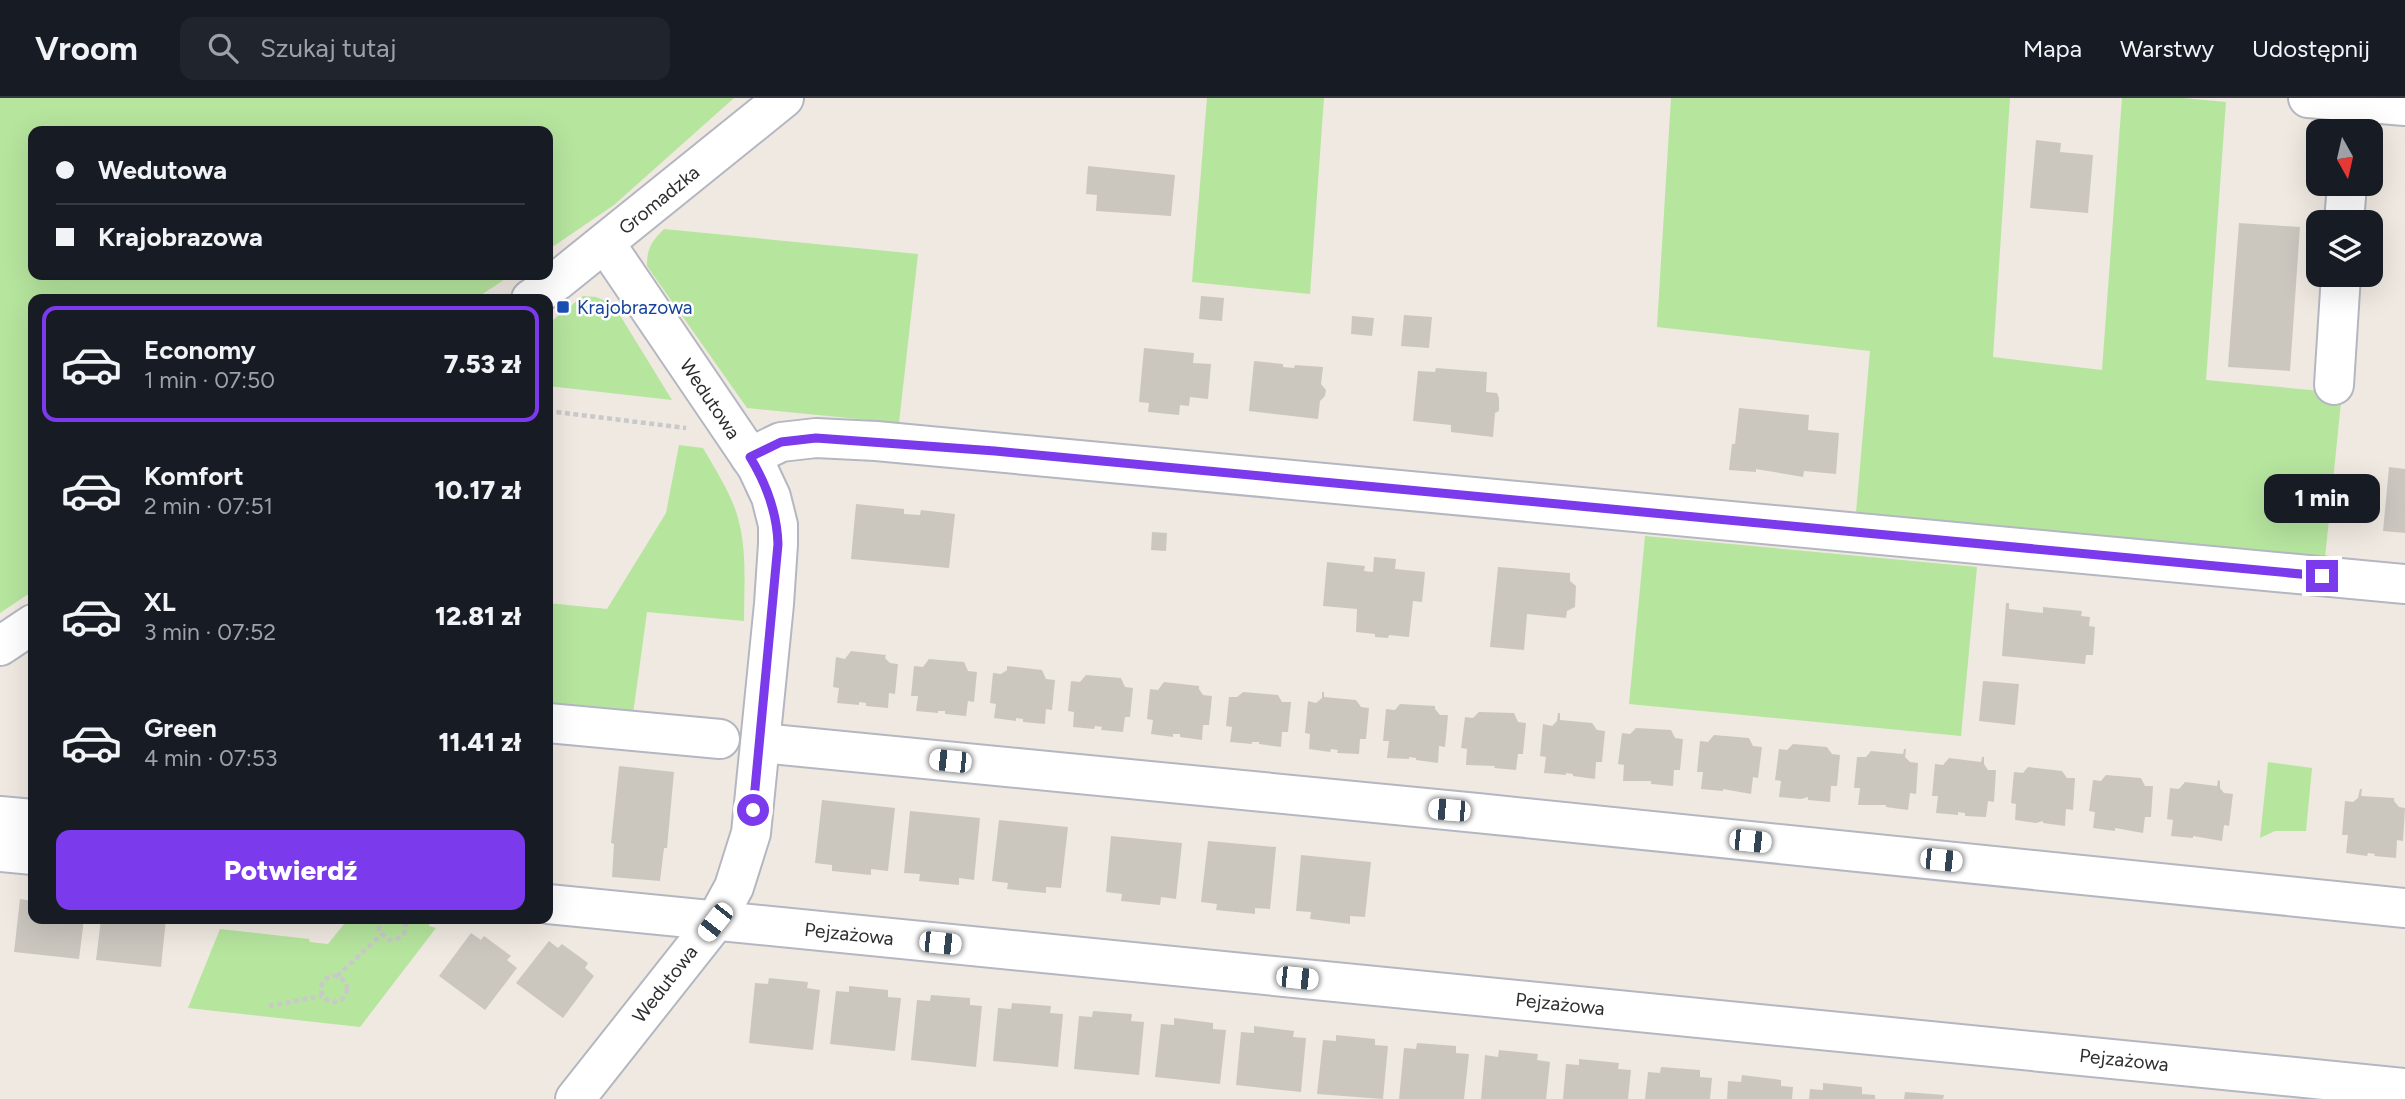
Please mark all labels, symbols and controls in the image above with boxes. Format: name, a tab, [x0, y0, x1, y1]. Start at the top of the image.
search box	[180, 17, 670, 80]
text: Vroom	[35, 29, 138, 68]
icon: search	[204, 29, 242, 67]
text: Szukaj tutaj	[260, 32, 396, 64]
text: Mapa	[2023, 34, 2082, 63]
text: Warstwy	[2120, 34, 2214, 63]
text: Udostępnij	[2252, 34, 2370, 63]
north arrow	[2306, 119, 2384, 196]
map controls	[2306, 119, 2383, 287]
text: Wedutowa	[98, 154, 227, 186]
street label: Gromadzka	[614, 161, 704, 239]
button: layers	[2306, 210, 2383, 287]
text: Krajobrazowa	[98, 221, 263, 253]
place label: Krajobrazowa	[577, 296, 693, 319]
marker: Krajobrazowa	[555, 299, 571, 315]
icon: car	[60, 333, 123, 396]
text: Economy	[144, 334, 256, 366]
text: 7.53 zł	[444, 348, 521, 380]
street label: Wedutowa	[675, 354, 745, 444]
text: 1 min · 07:50	[144, 366, 275, 394]
icon: car	[60, 459, 123, 522]
text: Komfort	[144, 460, 244, 492]
text: 10.17 zł	[434, 474, 521, 506]
callout: 1 min	[2264, 475, 2380, 524]
text: 1 min	[2295, 484, 2349, 512]
text: 2 min · 07:51	[144, 492, 273, 520]
route end	[2306, 560, 2338, 592]
icon: car	[60, 585, 123, 648]
text: XL	[144, 586, 176, 618]
text: 12.81 zł	[435, 600, 521, 632]
text: 3 min · 07:52	[144, 618, 276, 646]
icon: car	[60, 711, 123, 774]
text: Green	[144, 712, 217, 744]
text: 11.41 zł	[438, 726, 521, 758]
text: 4 min · 07:53	[144, 744, 278, 772]
car	[929, 748, 972, 774]
route start	[737, 794, 769, 826]
car	[1428, 798, 1471, 822]
car	[1729, 828, 1772, 854]
button: Potwierdź	[56, 830, 525, 910]
car	[1920, 847, 1963, 873]
car	[694, 899, 737, 945]
street label: Pejzażowa	[803, 918, 895, 950]
car	[919, 930, 962, 956]
street label: Wedutowa	[628, 941, 702, 1027]
car	[1276, 965, 1319, 991]
street label: Pejzażowa	[1514, 988, 1606, 1020]
street label: Pejzażowa	[2078, 1044, 2170, 1076]

